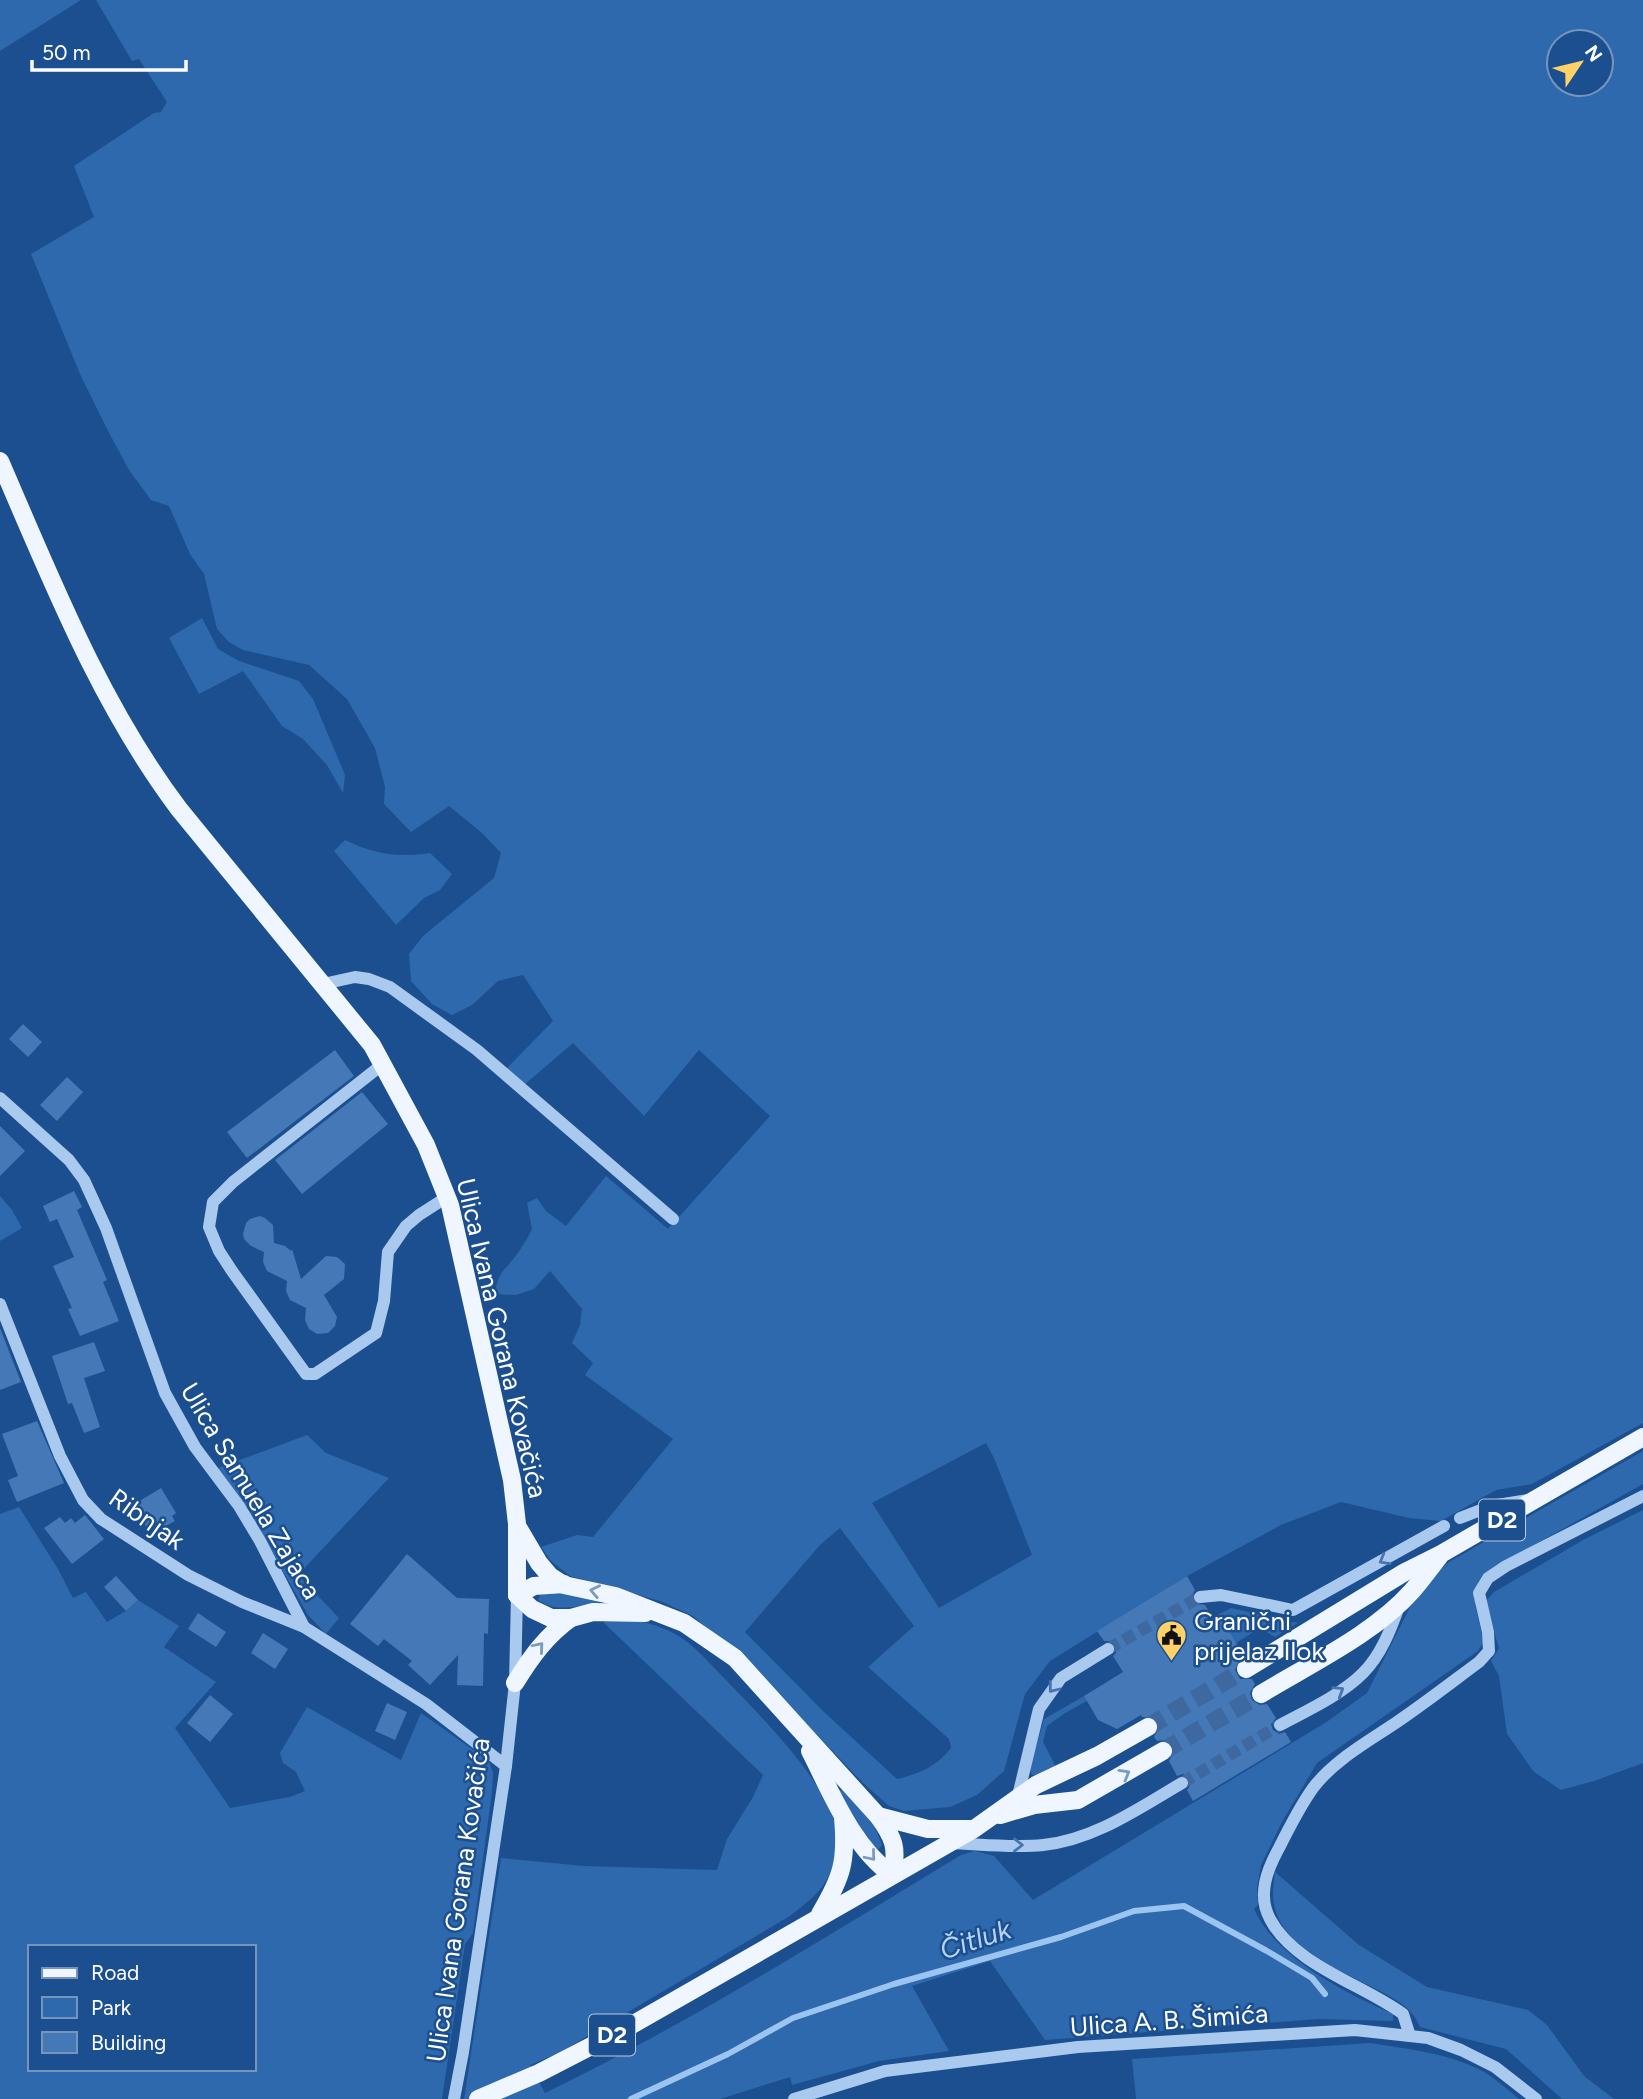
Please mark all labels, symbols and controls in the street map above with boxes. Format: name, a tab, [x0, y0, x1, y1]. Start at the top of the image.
scale bar	[32, 28, 186, 72]
north arrow	[1545, 28, 1615, 98]
text: 50 m	[42, 40, 91, 65]
text: N	[1580, 41, 1607, 66]
street label: Ulica Ivana Gorana Kovačića	[450, 1175, 554, 1501]
street label: Ulica Samuela Zajaca	[174, 1377, 328, 1605]
street label: Ribnjak	[103, 1482, 191, 1557]
road number: D2	[1479, 1500, 1525, 1540]
one-way arrow	[1379, 1551, 1392, 1564]
one-way arrow	[589, 1585, 601, 1600]
place label: Granični prijelaz Ilok	[1194, 1605, 1324, 1667]
public building icon: Granični prijelaz Ilok	[1154, 1619, 1188, 1663]
one-way arrow	[531, 1643, 543, 1656]
one-way arrow	[1049, 1681, 1062, 1693]
one-way arrow	[1332, 1686, 1345, 1699]
street label: Ulica Ivana Gorana Kovačića	[419, 1736, 497, 2064]
one-way arrow	[1117, 1769, 1130, 1782]
one-way arrow	[1013, 1837, 1023, 1853]
one-way arrow	[863, 1847, 875, 1860]
water label: Čitluk	[935, 1911, 1016, 1966]
legend	[28, 1945, 256, 2071]
text: Road	[91, 1960, 139, 1985]
text: Park	[91, 1995, 132, 2020]
street label: Ulica A. B. Šimića	[1069, 1997, 1269, 2043]
road number: D2	[589, 2014, 635, 2056]
text: Building	[91, 2030, 166, 2055]

